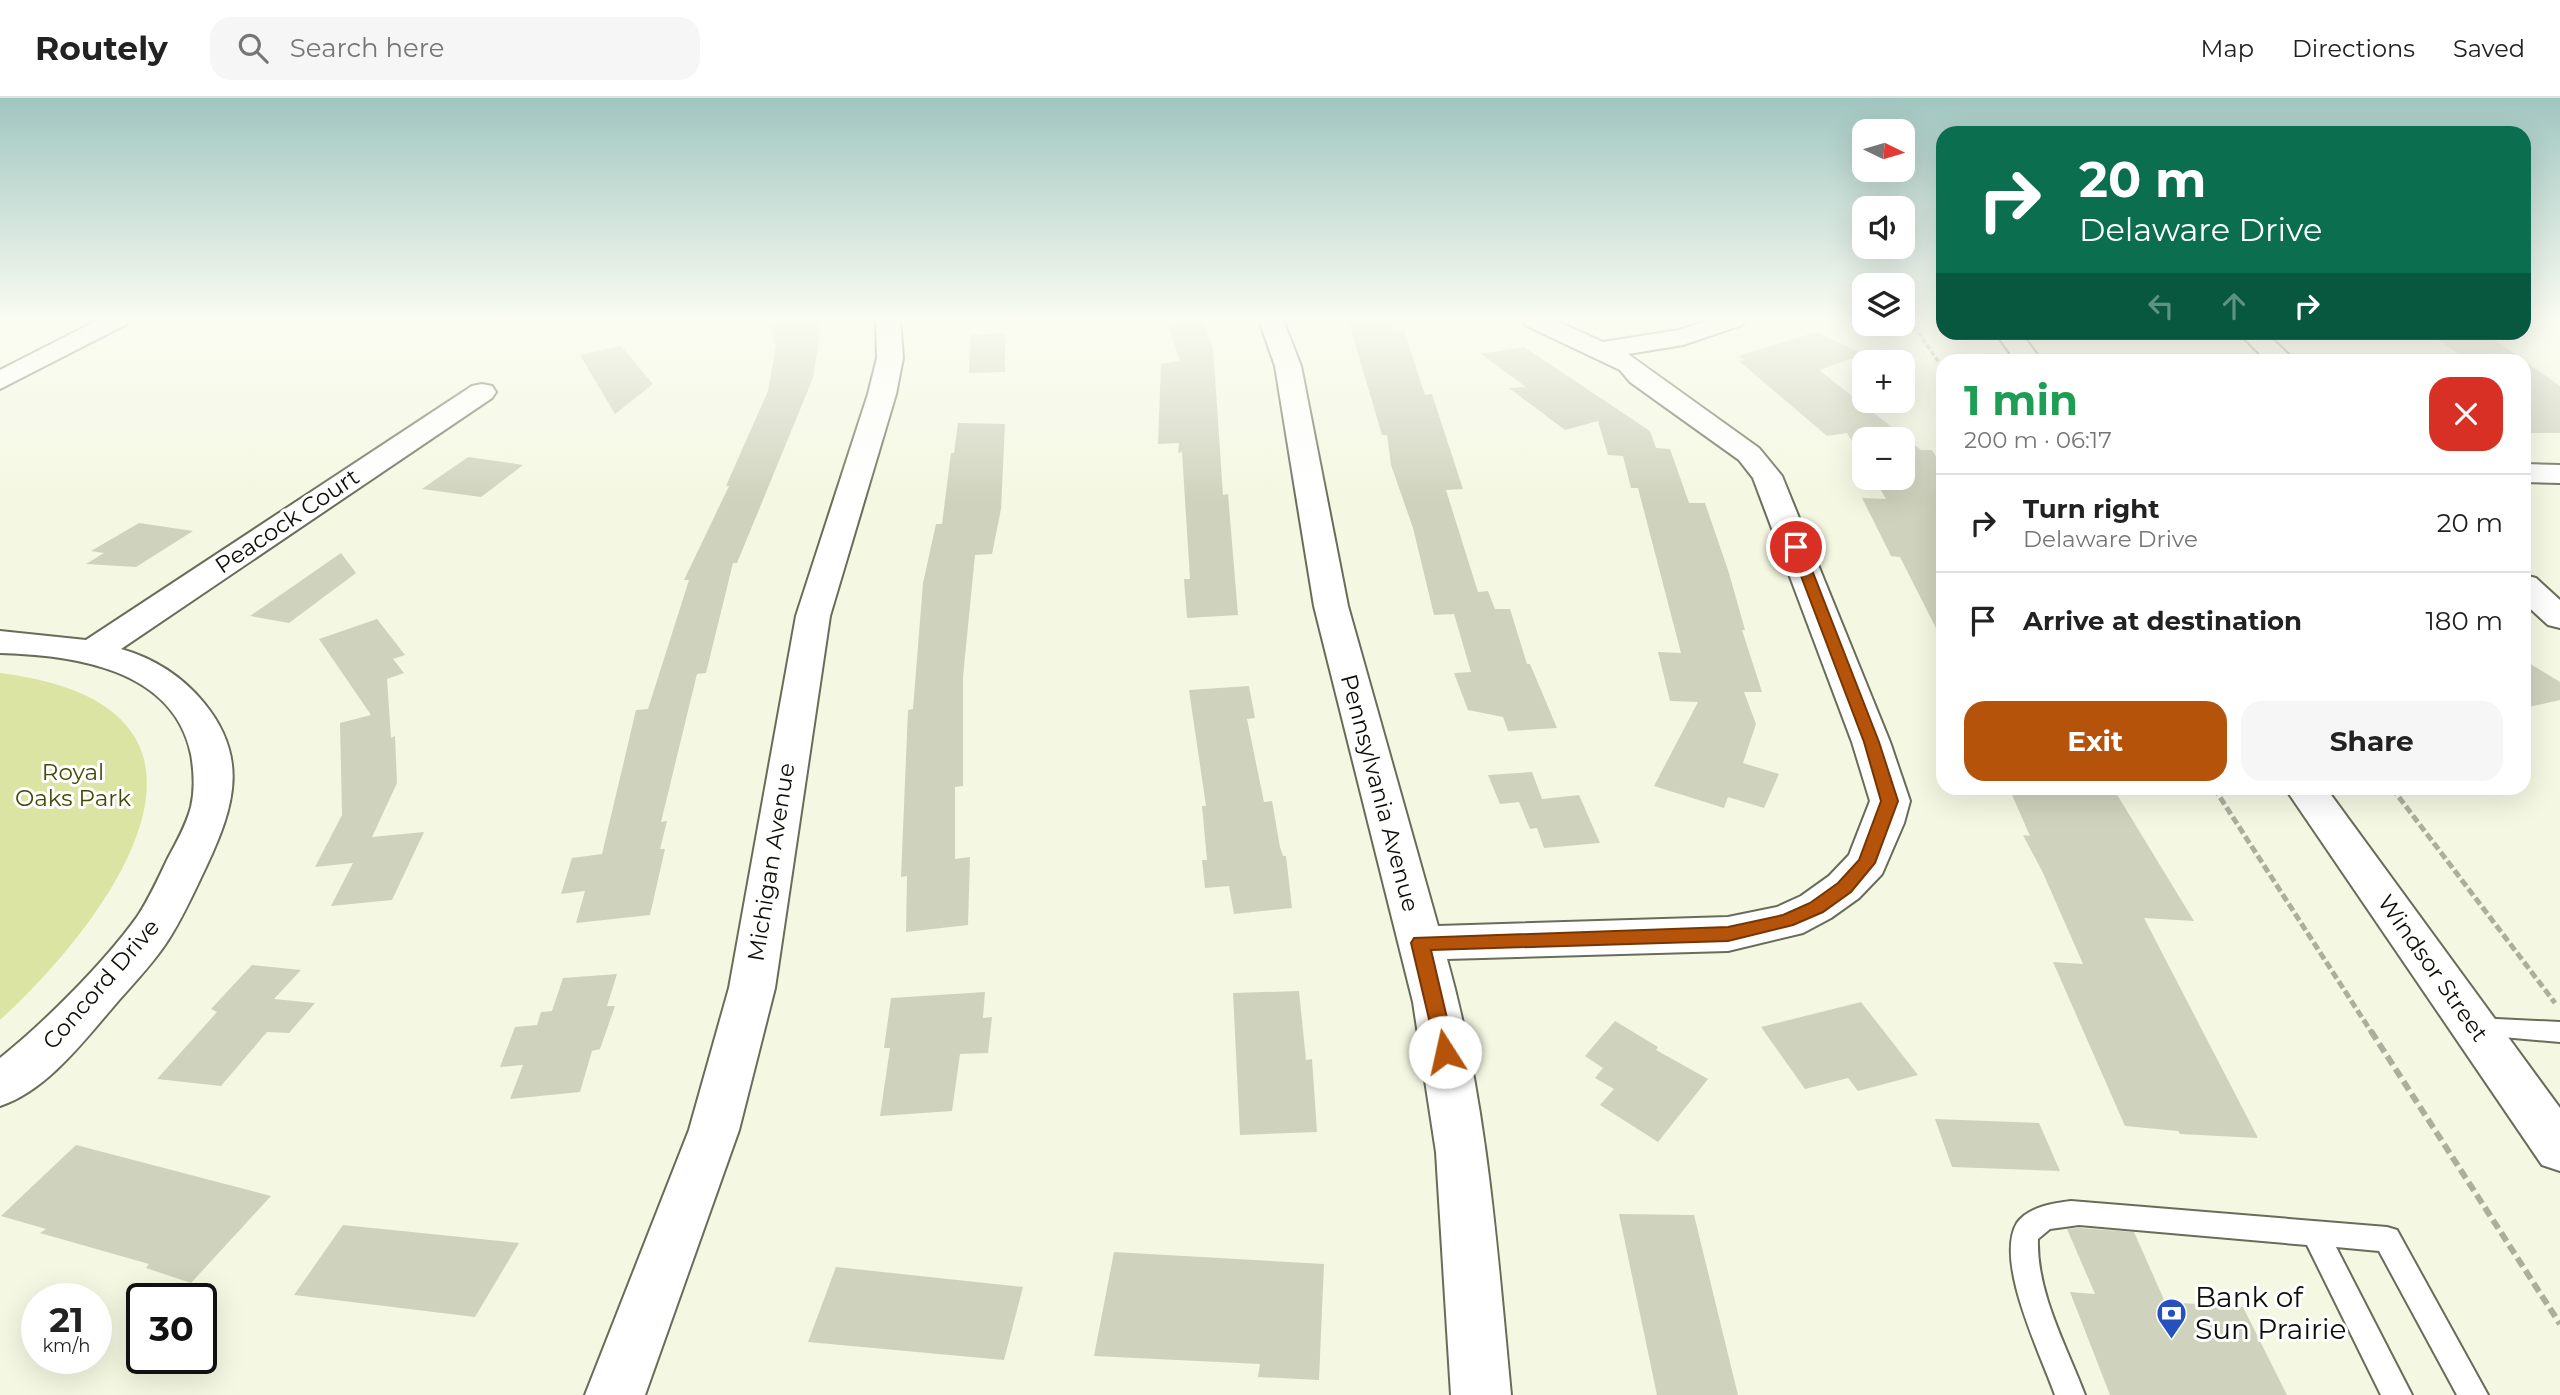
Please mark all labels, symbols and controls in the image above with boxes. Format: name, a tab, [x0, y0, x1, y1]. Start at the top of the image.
search box	[210, 17, 700, 80]
text: Routely	[35, 28, 168, 68]
icon: search	[234, 29, 272, 67]
text: Search here	[290, 32, 445, 64]
text: Map	[2201, 34, 2254, 63]
text: Directions	[2292, 34, 2415, 63]
text: Saved	[2453, 34, 2525, 63]
north arrow	[1852, 119, 1914, 182]
map controls	[1852, 119, 1915, 490]
text: 20 m	[2079, 150, 2206, 209]
icon: right	[1964, 154, 2055, 245]
button: sound	[1852, 196, 1915, 259]
text: Delaware Drive	[2079, 210, 2322, 249]
button: layers	[1852, 273, 1915, 336]
icon: left	[2142, 287, 2180, 325]
icon: ahead	[2215, 287, 2253, 325]
icon: right	[2288, 287, 2326, 325]
button: +	[1852, 350, 1915, 413]
text: 1 min	[1964, 374, 2078, 426]
button: close	[2429, 377, 2503, 451]
text: 200 m · 06:17	[1964, 426, 2112, 454]
button: −	[1852, 427, 1915, 490]
street label: Peacock Court	[210, 463, 364, 579]
text: Turn right	[2023, 493, 2159, 525]
icon: right	[1964, 504, 2002, 542]
text: 20 m	[2437, 507, 2503, 539]
pin	[1766, 517, 1826, 577]
text: Delaware Drive	[2023, 525, 2198, 553]
icon: arrive	[1777, 528, 1815, 566]
icon: arrive	[1964, 602, 2002, 640]
text: Arrive at destination	[2023, 605, 2302, 637]
text: 180 m	[2425, 605, 2503, 637]
street label: Pennsylvania Avenue	[1335, 671, 1425, 915]
button: Exit	[1964, 701, 2227, 781]
button: Share	[2241, 701, 2503, 781]
park label: Royal Oaks Park	[15, 758, 131, 812]
street label: Michigan Avenue	[742, 761, 800, 963]
street label: Windsor Street	[2372, 889, 2494, 1047]
street label: Concord Drive	[37, 913, 165, 1055]
position arrow	[1408, 1015, 1482, 1089]
place label: Bank of Sun Prairie	[2195, 1280, 2346, 1346]
speed limit sign: 30	[126, 1283, 217, 1374]
bank icon: Bank of Sun Prairie	[2155, 1296, 2189, 1340]
text: 21	[49, 1298, 84, 1341]
text: km/h	[42, 1335, 91, 1357]

